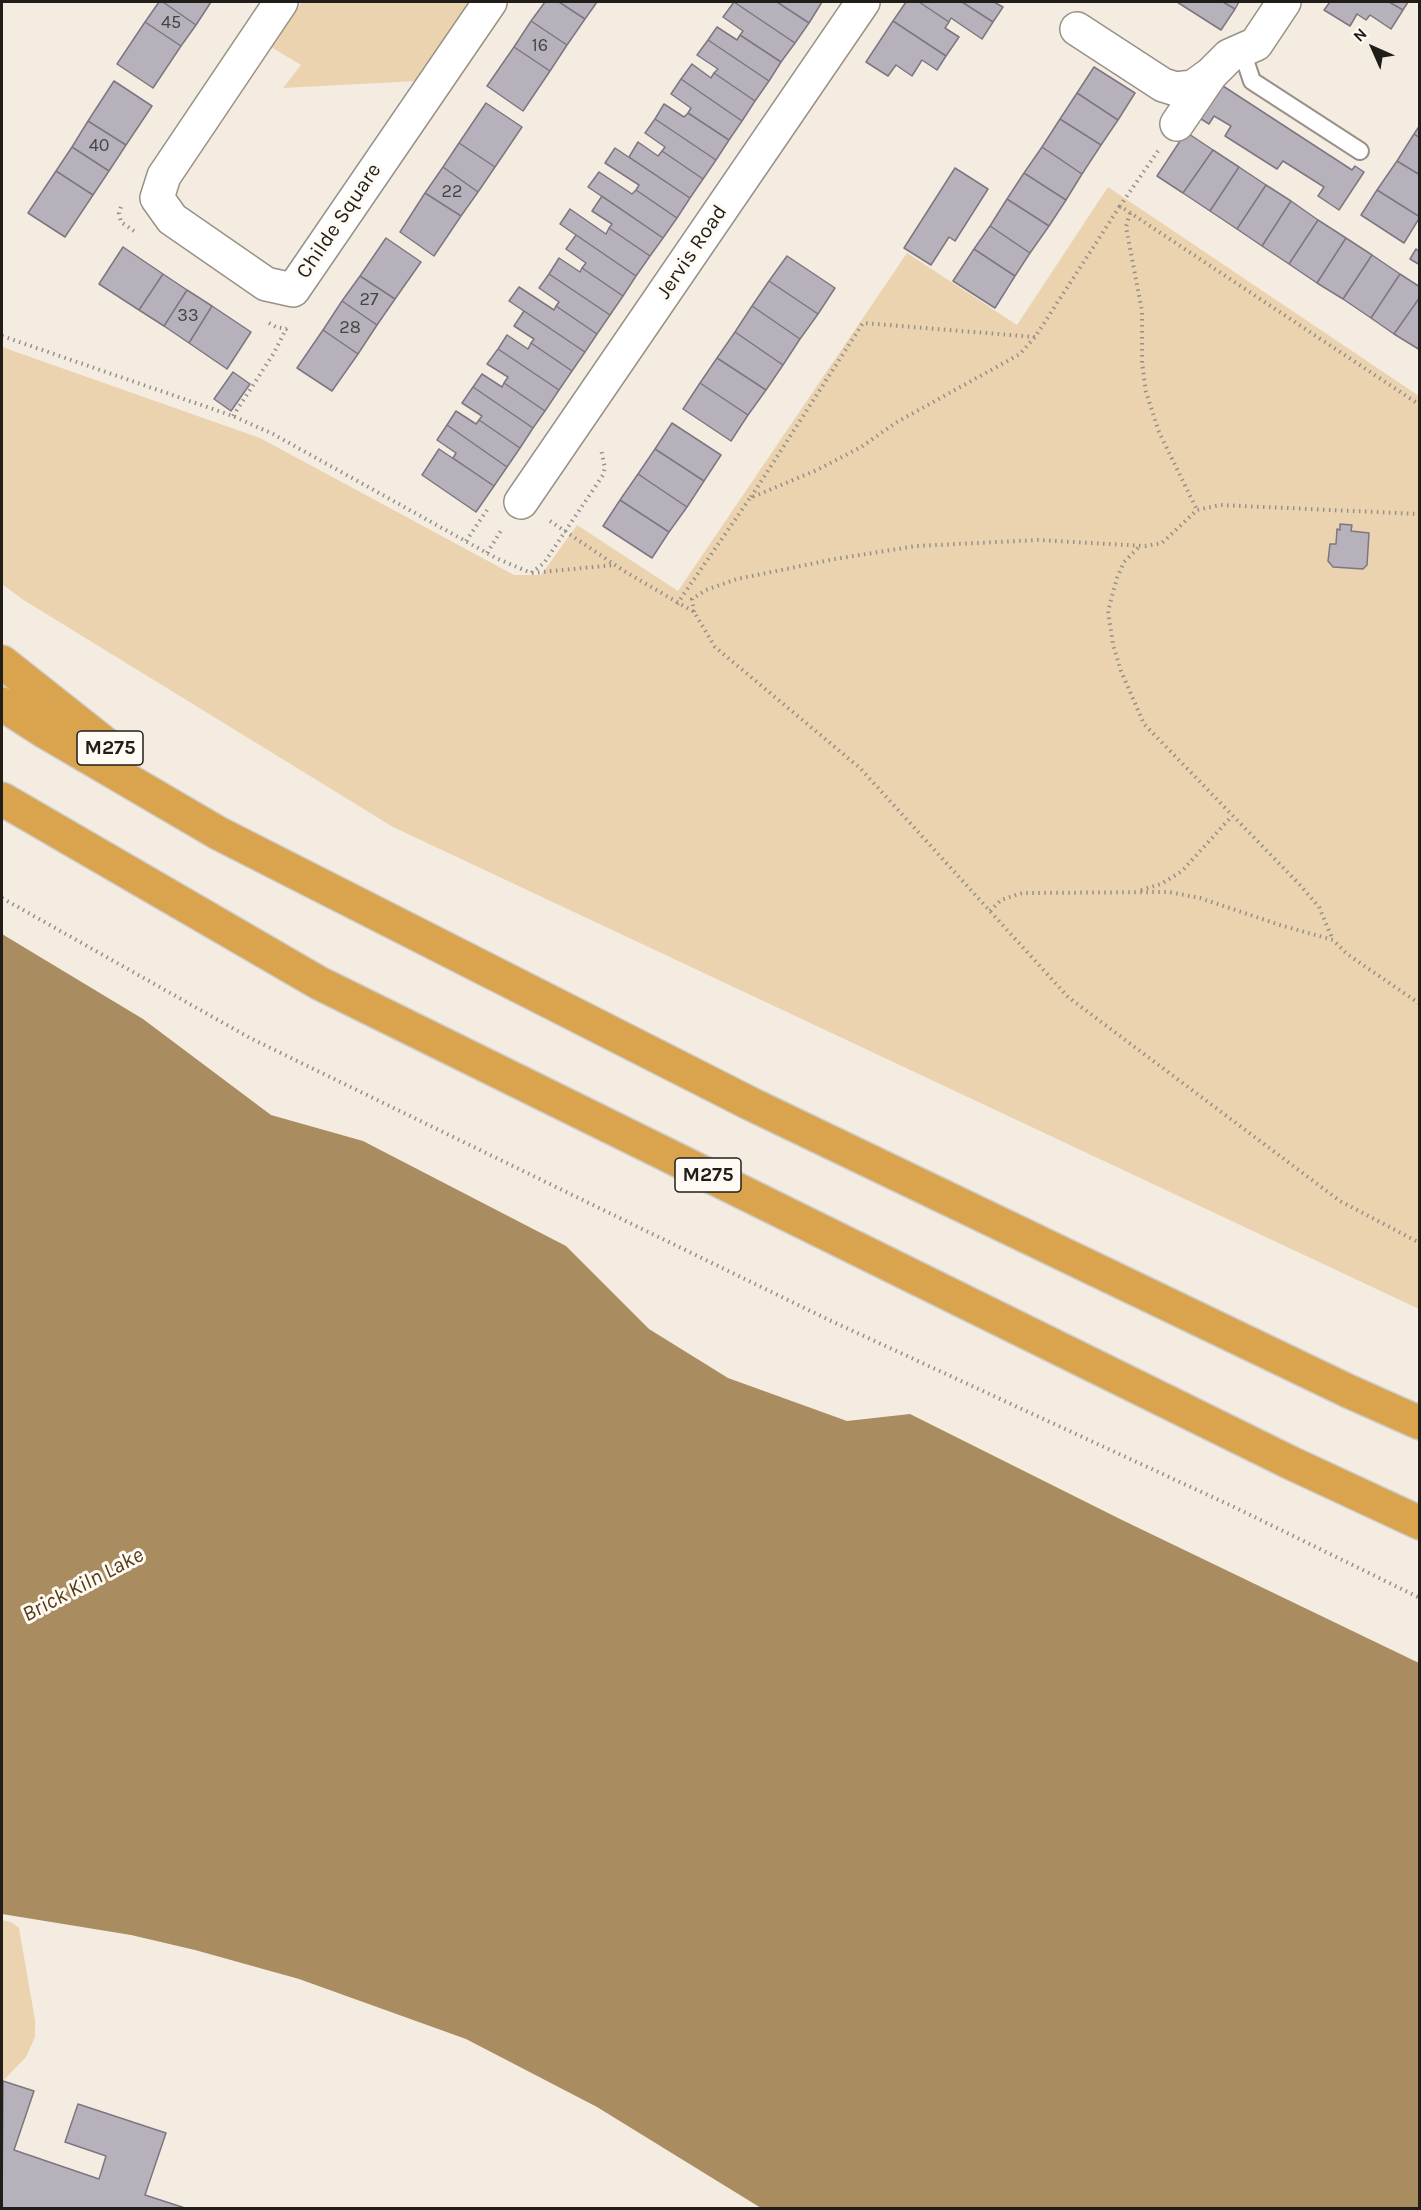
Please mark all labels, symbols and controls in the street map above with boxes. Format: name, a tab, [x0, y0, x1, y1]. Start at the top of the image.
house number: 45	[161, 12, 181, 34]
north arrow	[1343, 18, 1403, 78]
text: N	[1349, 24, 1371, 46]
house number: 16	[532, 35, 548, 57]
house number: 40	[89, 135, 109, 157]
street label: Childe Square	[291, 159, 387, 283]
house number: 22	[442, 181, 462, 203]
street label: Jervis Road	[651, 200, 733, 304]
house number: 27	[360, 289, 378, 311]
house number: 33	[177, 305, 199, 327]
house number: 28	[339, 317, 361, 339]
road number: M275	[77, 731, 143, 765]
road number: M275	[675, 1158, 741, 1192]
water label: Brick Kiln Lake	[18, 1542, 148, 1628]

